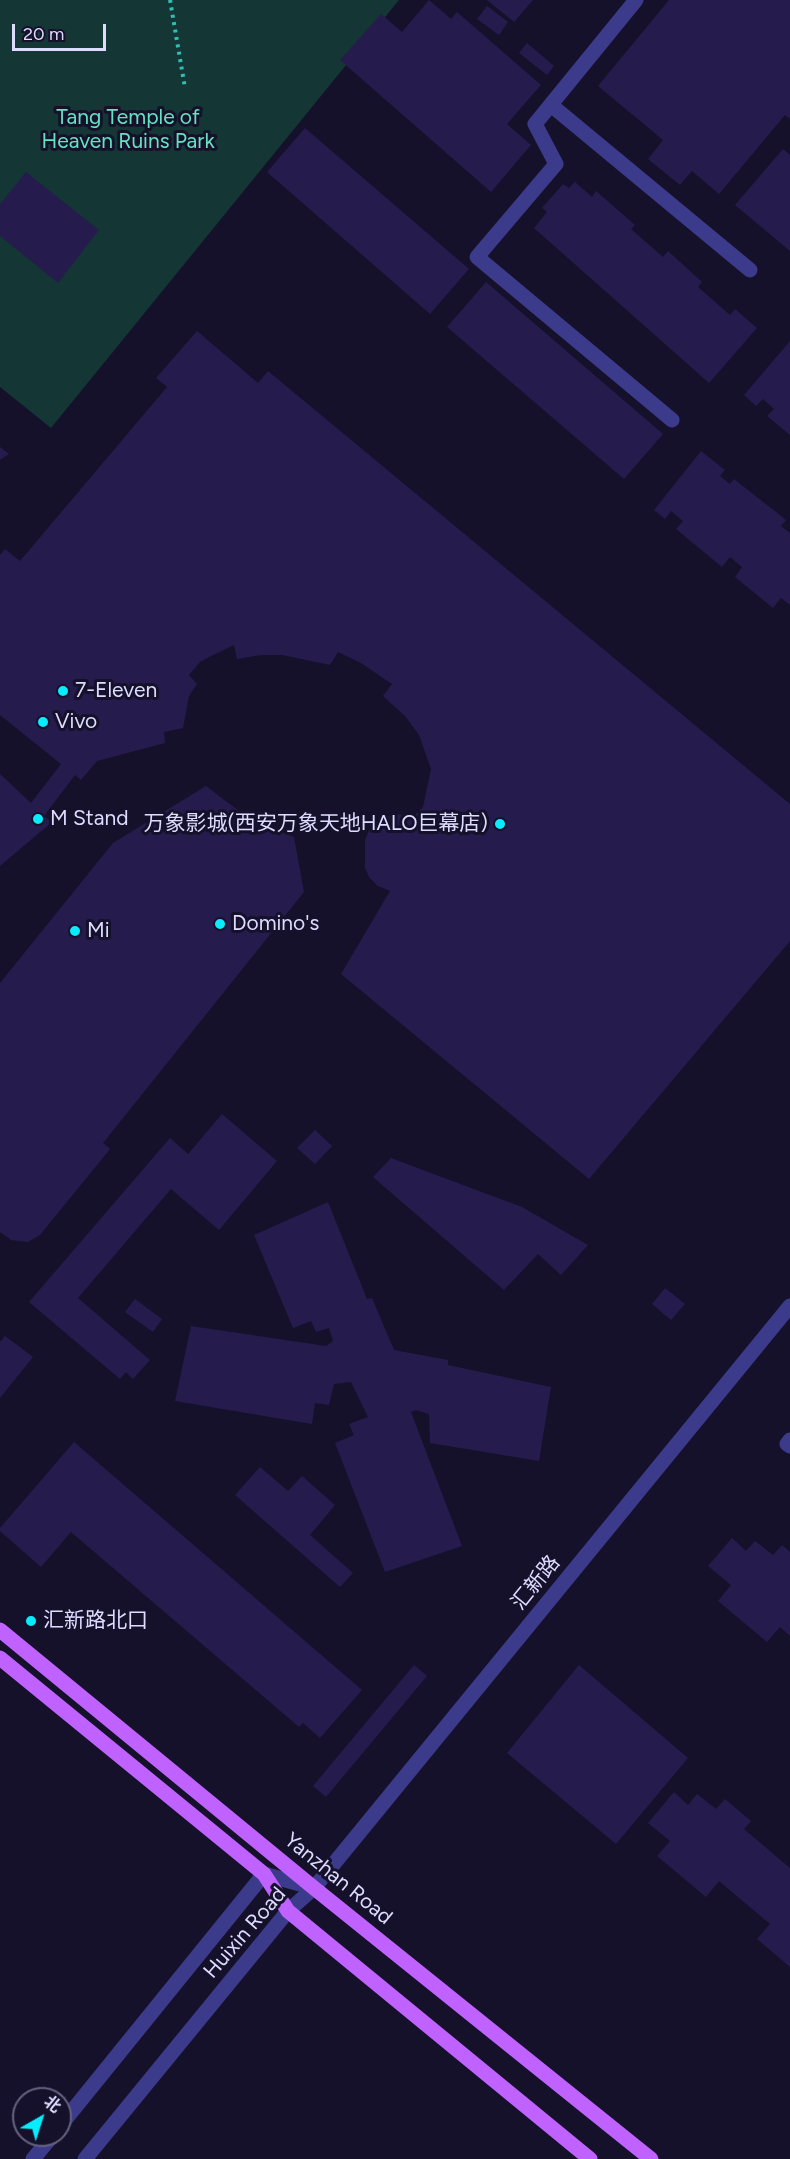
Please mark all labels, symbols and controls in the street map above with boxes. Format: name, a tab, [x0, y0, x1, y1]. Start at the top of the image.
scale bar	[15, 12, 110, 50]
text: 20 m	[23, 23, 64, 45]
park label: Tang Temple of Heaven Ruins Park	[41, 105, 215, 155]
place label: 7-Eleven	[75, 678, 157, 704]
marker: 7-Eleven	[56, 684, 70, 698]
place label: Vivo	[55, 709, 97, 735]
marker: Vivo	[36, 715, 50, 729]
place label: M Stand	[50, 806, 128, 832]
place label: 万象影城(西安万象天地HALO巨幕店)	[143, 811, 488, 837]
marker: M Stand	[31, 812, 45, 826]
marker: 万象影城(西安万象天地HALO巨幕店)	[493, 817, 507, 831]
place label: Domino's	[232, 911, 319, 937]
marker: Domino's	[213, 917, 227, 931]
place label: Mi	[87, 918, 110, 944]
marker: Mi	[68, 924, 82, 938]
street label: 汇新路	[506, 1551, 566, 1615]
place label: 汇新路北口	[43, 1608, 148, 1634]
marker: 汇新路北口	[24, 1614, 38, 1628]
street label: Yanzhan Road	[279, 1828, 397, 1930]
street label: Huixin Road	[199, 1882, 291, 1984]
north arrow	[12, 2087, 72, 2147]
text: 北	[40, 2092, 65, 2117]

